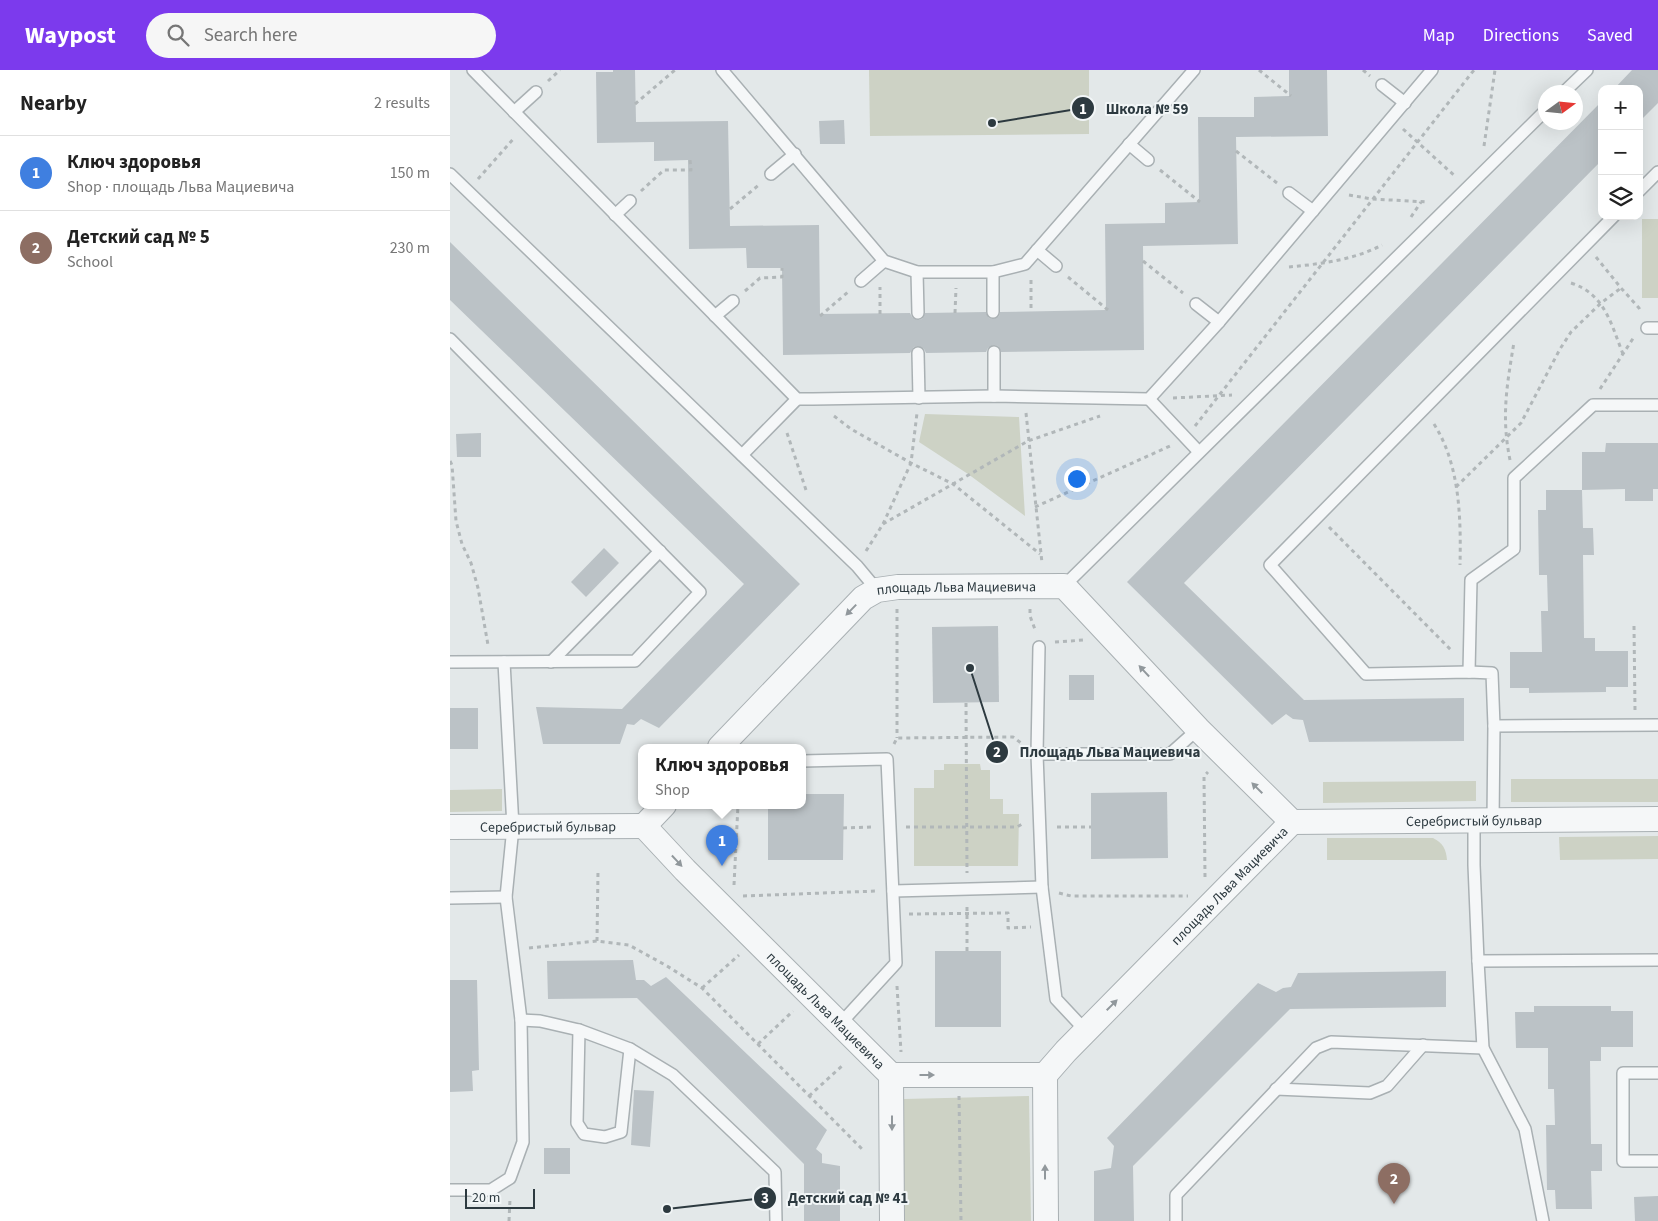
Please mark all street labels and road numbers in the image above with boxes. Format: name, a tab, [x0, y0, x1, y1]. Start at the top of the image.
street label: площадь Льва Мациевича	[875, 577, 1036, 601]
street label: Серебристый бульвар	[1406, 811, 1542, 832]
street label: Серебристый бульвар	[480, 817, 616, 838]
street label: площадь Льва Мациевича	[1167, 822, 1293, 950]
street label: площадь Льва Мациевича	[762, 948, 889, 1074]

